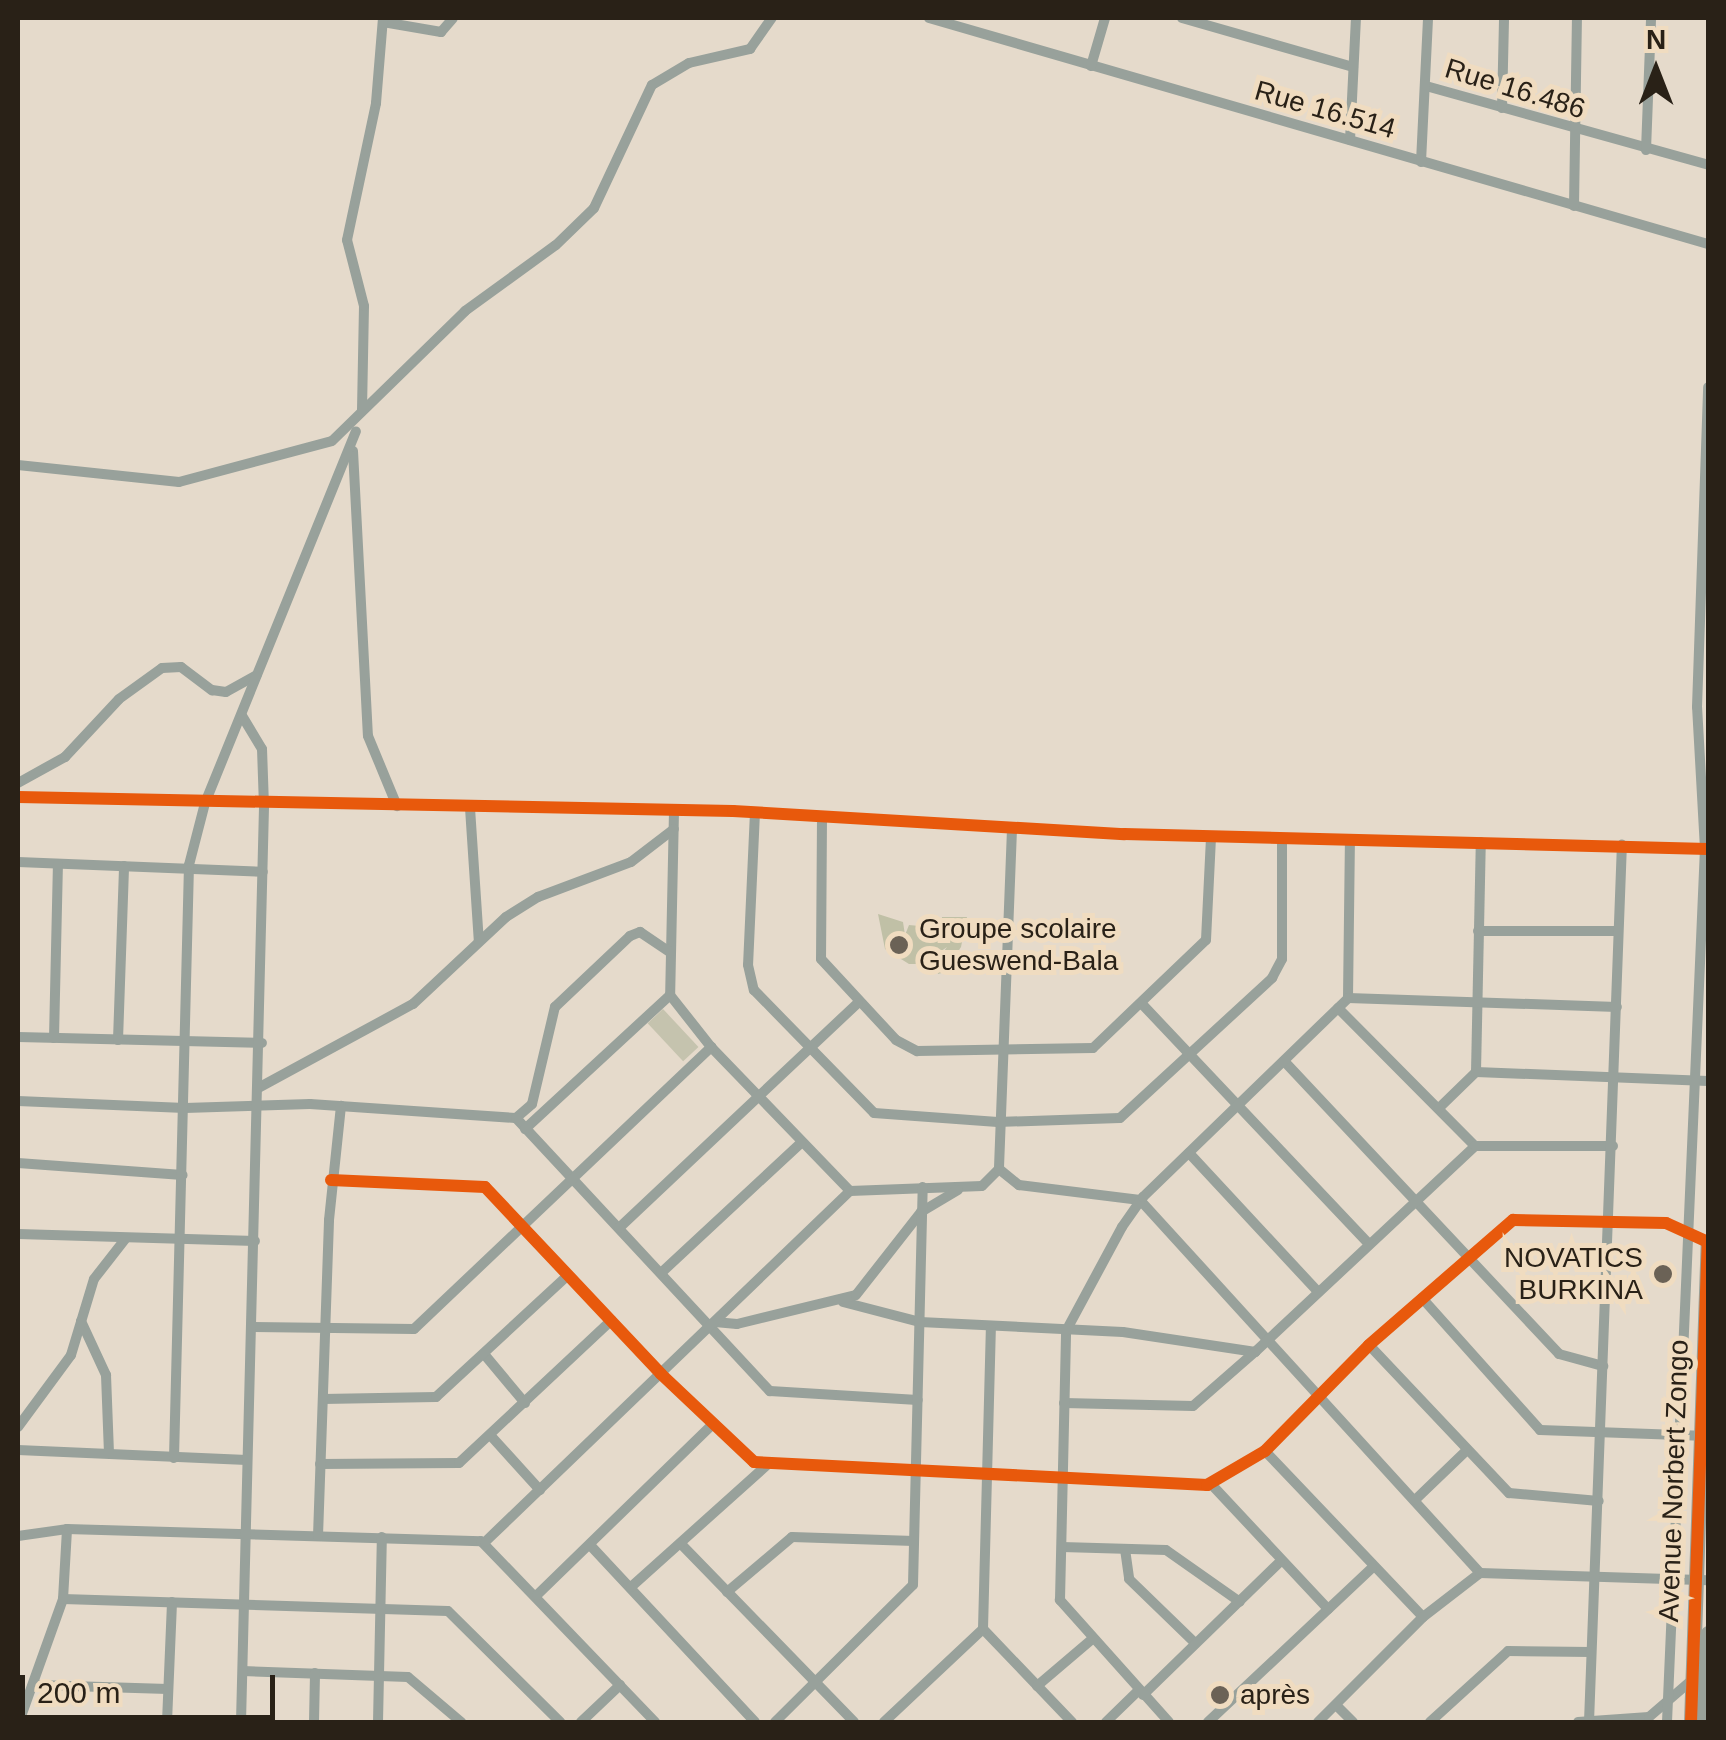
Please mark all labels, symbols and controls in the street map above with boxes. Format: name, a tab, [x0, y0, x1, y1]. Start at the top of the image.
north arrow	[1606, 20, 1706, 120]
text: N	[1646, 24, 1666, 55]
street label: Rue 16.486	[1441, 52, 1589, 126]
street label: Rue 16.514	[1251, 74, 1399, 146]
place label: Groupe scolaire Gueswend-Bala	[919, 912, 1118, 978]
marker: Groupe scolaire Gueswend-Bala	[888, 934, 910, 956]
place label: NOVATICS BURKINA	[1504, 1241, 1643, 1307]
marker: NOVATICS BURKINA	[1652, 1263, 1674, 1285]
street label: Avenue Norbert Zongo	[1652, 1339, 1696, 1623]
scale bar	[25, 1655, 280, 1717]
text: 200 m	[37, 1676, 120, 1709]
place label: après	[1240, 1678, 1310, 1712]
marker: après	[1209, 1684, 1231, 1706]

